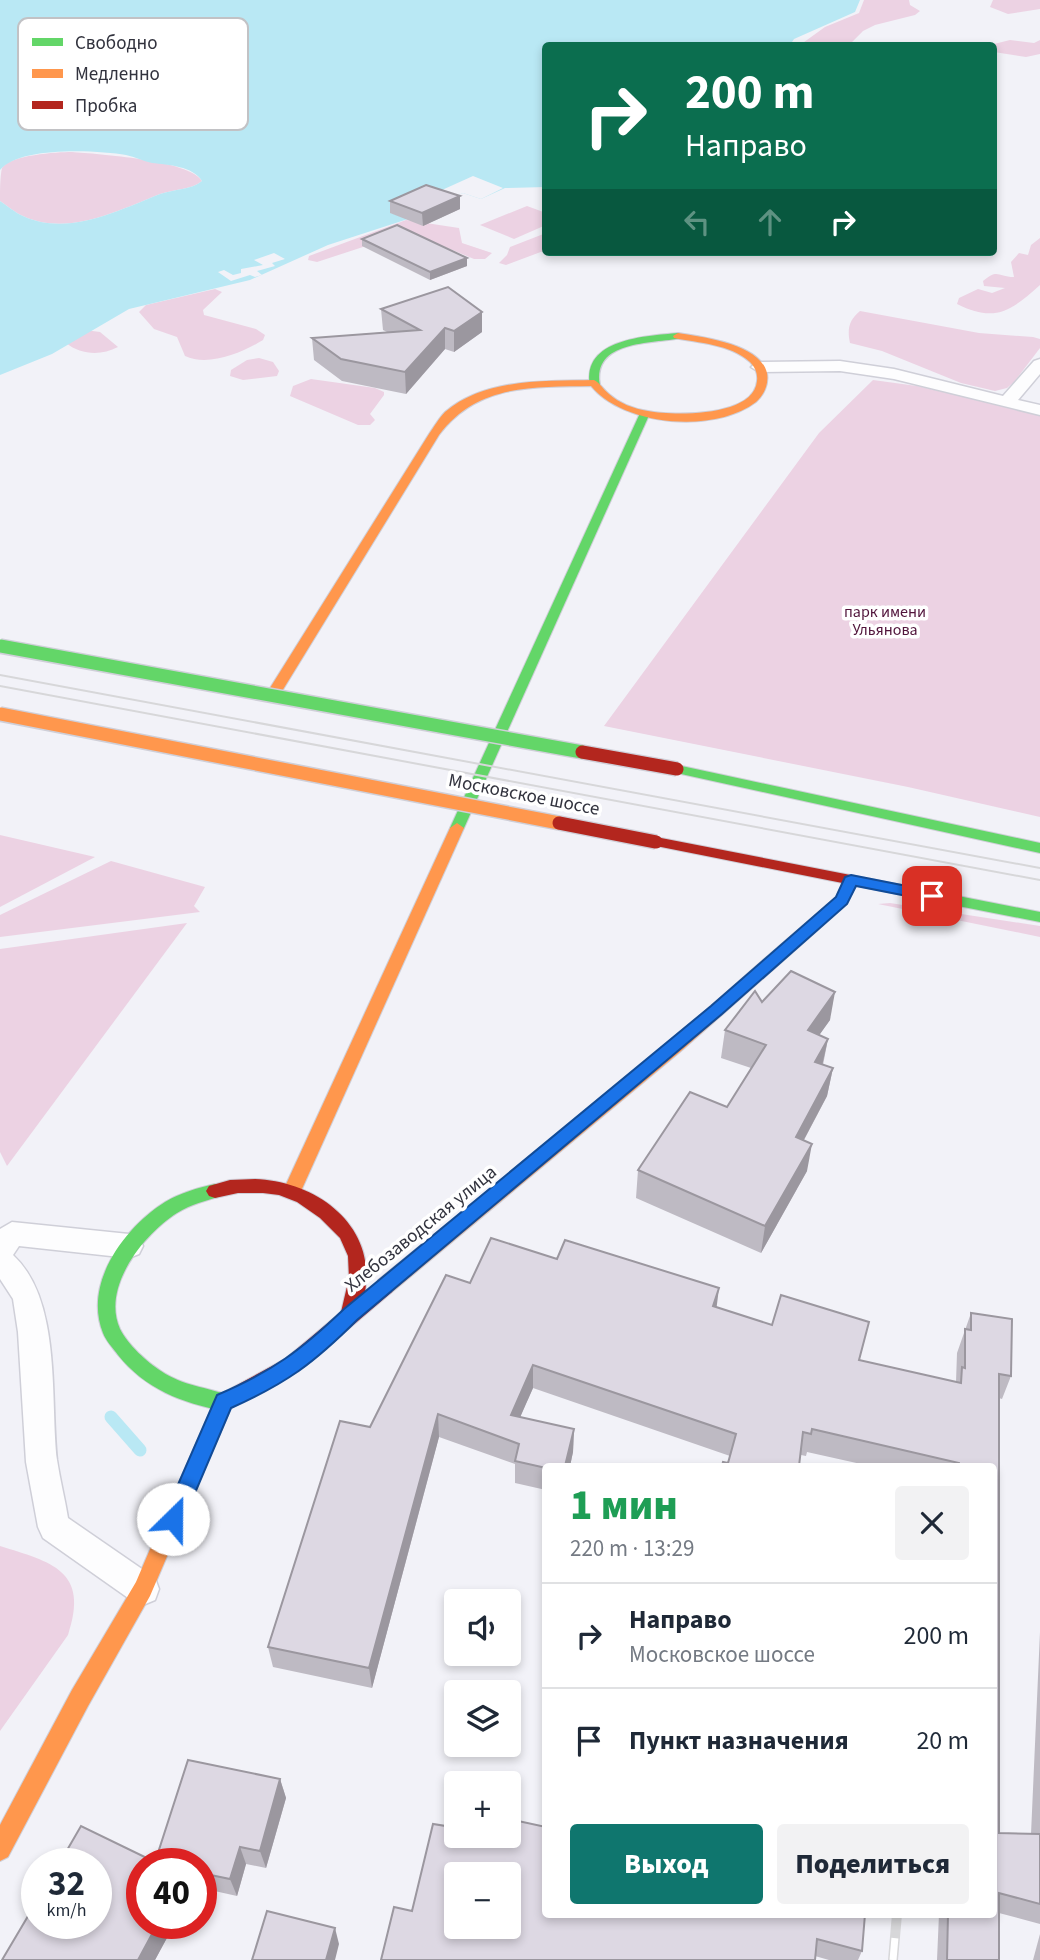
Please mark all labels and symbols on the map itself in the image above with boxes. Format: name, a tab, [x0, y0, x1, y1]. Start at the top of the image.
legend	[18, 18, 248, 130]
text: Свободно	[75, 30, 158, 57]
text: Медленно	[75, 61, 160, 88]
text: Пробка	[75, 93, 137, 120]
park label: парк имени Ульянова	[844, 601, 926, 641]
street label: Московское шоссе	[446, 767, 602, 823]
pin	[902, 866, 962, 926]
street label: Хлебозаводская улица	[339, 1159, 503, 1299]
position arrow	[136, 1482, 210, 1556]
speed limit sign: 40	[126, 1848, 217, 1939]

